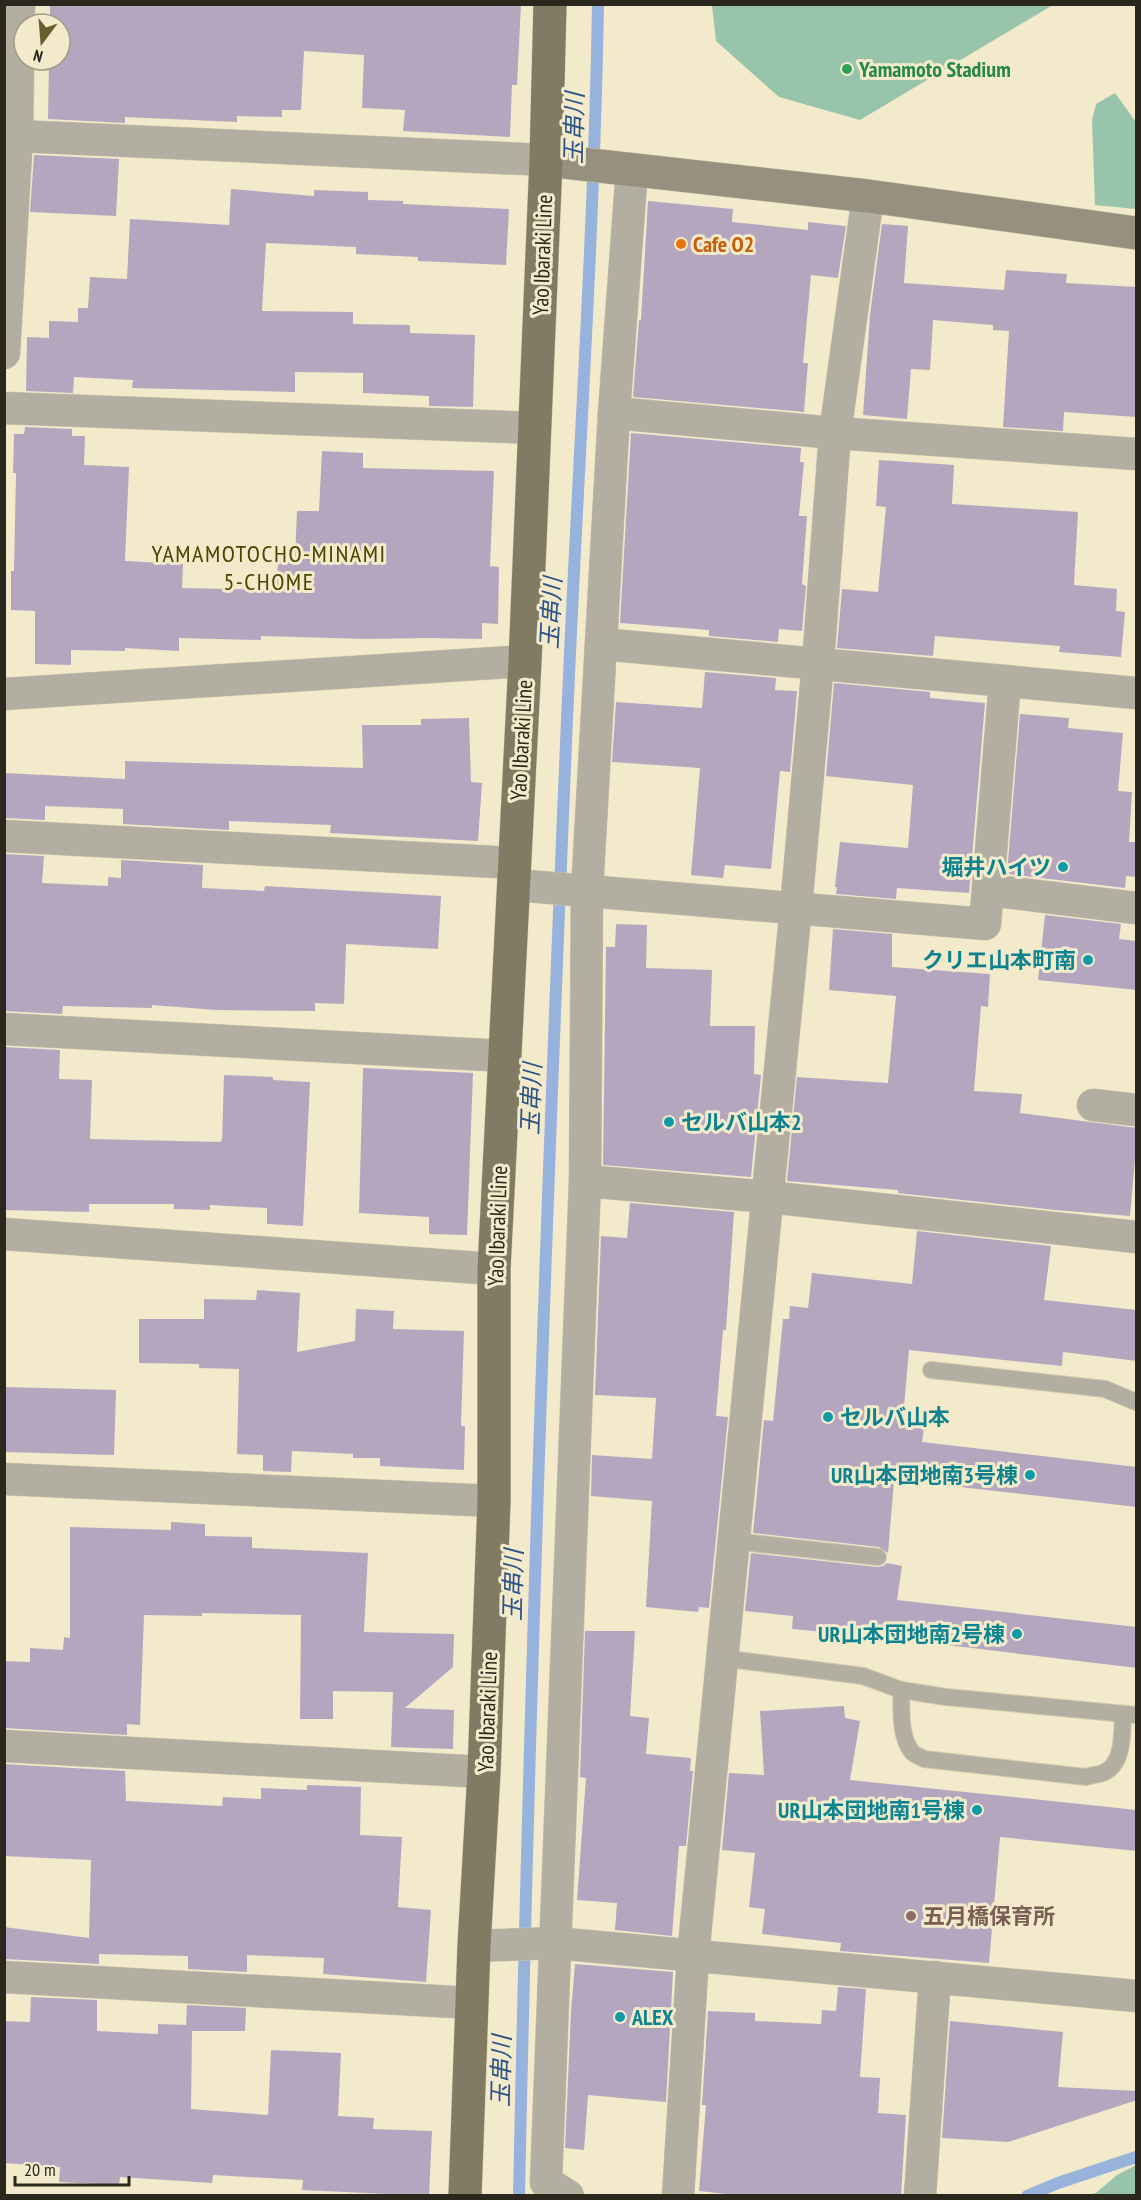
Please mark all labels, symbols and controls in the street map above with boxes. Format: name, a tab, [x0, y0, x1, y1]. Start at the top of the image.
north arrow	[12, 12, 72, 72]
text: N	[31, 46, 45, 67]
place label: Yamamoto Stadium	[858, 55, 1011, 83]
marker: Yamamoto Stadium	[840, 62, 854, 76]
water label: 玉串川	[558, 89, 590, 164]
street label: Yao Ibaraki Line	[526, 194, 558, 316]
place label: Cafe O2	[693, 230, 754, 258]
marker: Cafe O2	[674, 237, 688, 251]
district label: YAMAMOTOCHO-MINAMI 5-CHOME	[151, 538, 387, 597]
water label: 玉串川	[534, 573, 569, 650]
street label: Yao Ibaraki Line	[504, 679, 538, 801]
place label: 堀井ハイツ	[941, 853, 1051, 881]
marker: 堀井ハイツ	[1056, 860, 1070, 874]
place label: クリエ山本町南	[922, 946, 1076, 974]
marker: クリエ山本町南	[1081, 953, 1095, 967]
water label: 玉串川	[514, 1059, 548, 1136]
place label: セルバ山本2	[681, 1108, 802, 1136]
marker: セルバ山本2	[662, 1115, 676, 1129]
street label: Yao Ibaraki Line	[481, 1165, 513, 1287]
place label: セルバ山本	[840, 1403, 950, 1431]
marker: セルバ山本	[821, 1410, 835, 1424]
place label: UR山本団地南3号棟	[831, 1461, 1018, 1489]
marker: UR山本団地南3号棟	[1023, 1468, 1037, 1482]
water label: 玉串川	[497, 1546, 529, 1621]
place label: UR山本団地南2号棟	[818, 1620, 1005, 1648]
marker: UR山本団地南2号棟	[1010, 1627, 1024, 1641]
street label: Yao Ibaraki Line	[471, 1651, 503, 1773]
place label: UR山本団地南1号棟	[778, 1796, 965, 1824]
marker: UR山本団地南1号棟	[970, 1803, 984, 1817]
place label: 五月橋保育所	[923, 1902, 1055, 1930]
marker: 五月橋保育所	[904, 1909, 918, 1923]
place label: ALEX	[631, 2003, 674, 2031]
marker: ALEX	[613, 2010, 627, 2024]
water label: 玉串川	[485, 2032, 517, 2107]
scale bar	[15, 2149, 129, 2187]
text: 20 m	[24, 2158, 56, 2181]

